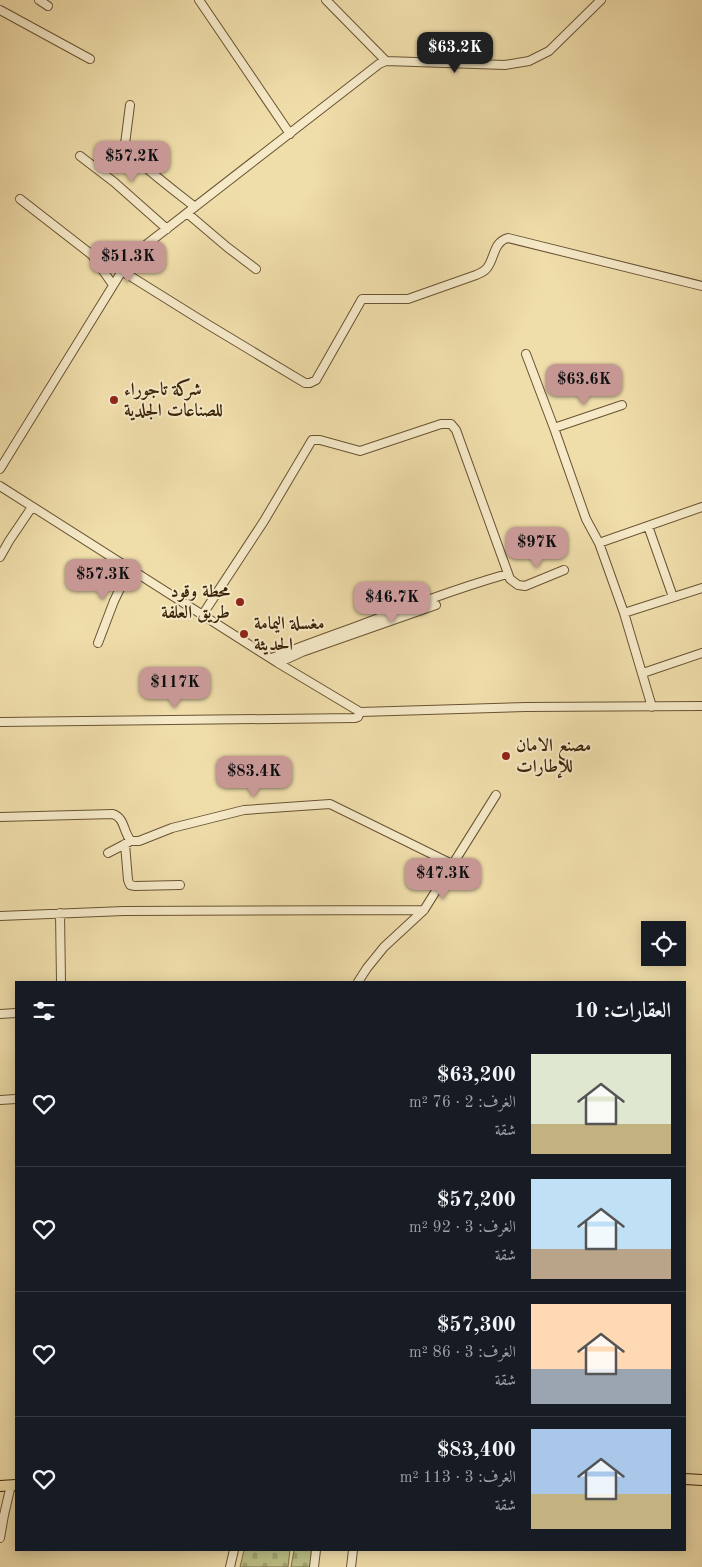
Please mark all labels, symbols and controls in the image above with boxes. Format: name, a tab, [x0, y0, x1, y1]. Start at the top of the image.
pin: $63.2K	[414, 32, 496, 74]
text: $63.2K	[428, 40, 482, 56]
pin: $57.2K	[91, 140, 173, 183]
text: $57.2K	[105, 149, 159, 165]
pin: $51.3K	[87, 240, 169, 283]
text: $51.3K	[101, 249, 155, 265]
pin: $63.6K	[543, 364, 625, 406]
text: $63.6K	[557, 372, 611, 388]
place label: شركة تاجوراء للصناعات الجلدية	[124, 378, 223, 421]
marker: شركة تاجوراء للصناعات الجلدية	[108, 394, 120, 406]
pin: $97K	[507, 526, 567, 569]
text: $97K	[517, 535, 557, 551]
pin: $57.3K	[62, 558, 144, 601]
text: $57.3K	[76, 567, 130, 583]
pin: $46.7K	[351, 582, 433, 624]
place label: محطة وقود طريق العلفة	[161, 583, 231, 624]
text: $46.7K	[365, 590, 419, 606]
marker: محطة وقود طريق العلفة	[234, 596, 246, 608]
place label: مغسلة اليمامة الحديثة	[254, 615, 324, 655]
marker: مغسلة اليمامة الحديثة	[238, 628, 250, 640]
pin: $117K	[140, 666, 210, 709]
text: $117K	[150, 675, 200, 691]
place label: مصنع الامان للإطارات	[516, 736, 591, 779]
marker: مصنع الامان للإطارات	[500, 750, 512, 762]
pin: $83.4K	[213, 756, 295, 798]
text: $83.4K	[227, 764, 281, 780]
pin: $47.3K	[402, 858, 484, 900]
text: $47.3K	[416, 866, 470, 882]
map controls	[641, 921, 686, 966]
button: locate	[641, 921, 686, 966]
icon: filters	[30, 997, 58, 1025]
text: العقارات: 10	[574, 1001, 671, 1022]
text: $63,200	[437, 1065, 516, 1086]
icon: home	[571, 1074, 631, 1134]
icon: heart	[30, 1090, 58, 1118]
text: الغرف: 2 · 76 m²	[409, 1095, 516, 1111]
text: شقة	[495, 1123, 516, 1139]
text: $57,200	[437, 1190, 516, 1211]
icon: home	[571, 1199, 631, 1259]
icon: heart	[30, 1215, 58, 1243]
text: الغرف: 3 · 92 m²	[409, 1220, 516, 1236]
text: شقة	[495, 1248, 516, 1264]
text: $57,300	[437, 1315, 516, 1336]
icon: home	[571, 1324, 631, 1384]
icon: heart	[30, 1340, 58, 1368]
text: الغرف: 3 · 86 m²	[409, 1345, 516, 1361]
text: شقة	[495, 1373, 516, 1389]
text: $83,400	[437, 1440, 516, 1461]
icon: home	[571, 1449, 631, 1509]
icon: heart	[30, 1465, 58, 1493]
text: الغرف: 3 · 113 m²	[400, 1470, 516, 1486]
text: شقة	[495, 1498, 516, 1514]

